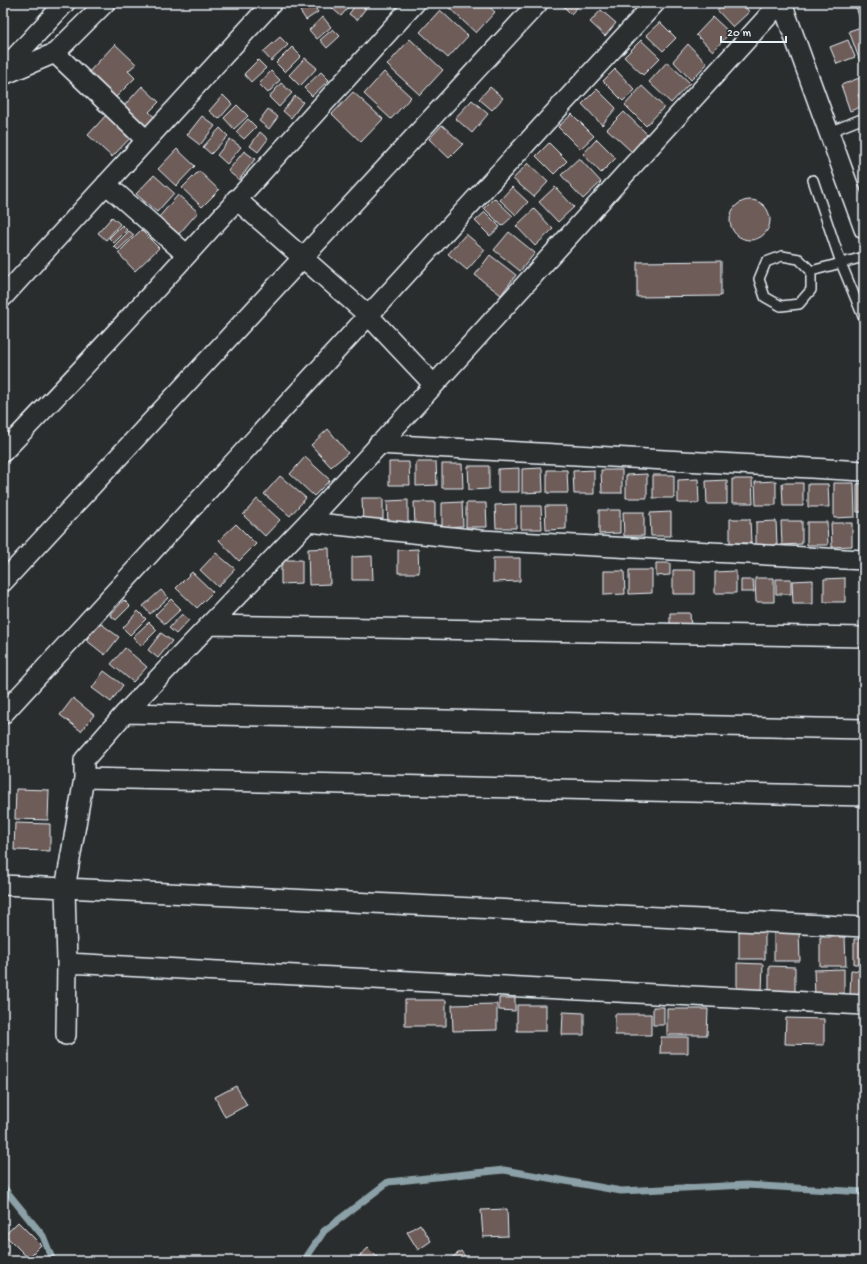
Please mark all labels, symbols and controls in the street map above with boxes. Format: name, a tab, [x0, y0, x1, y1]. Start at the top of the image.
scale bar	[721, 18, 786, 44]
text: 20 m	[727, 27, 752, 41]

